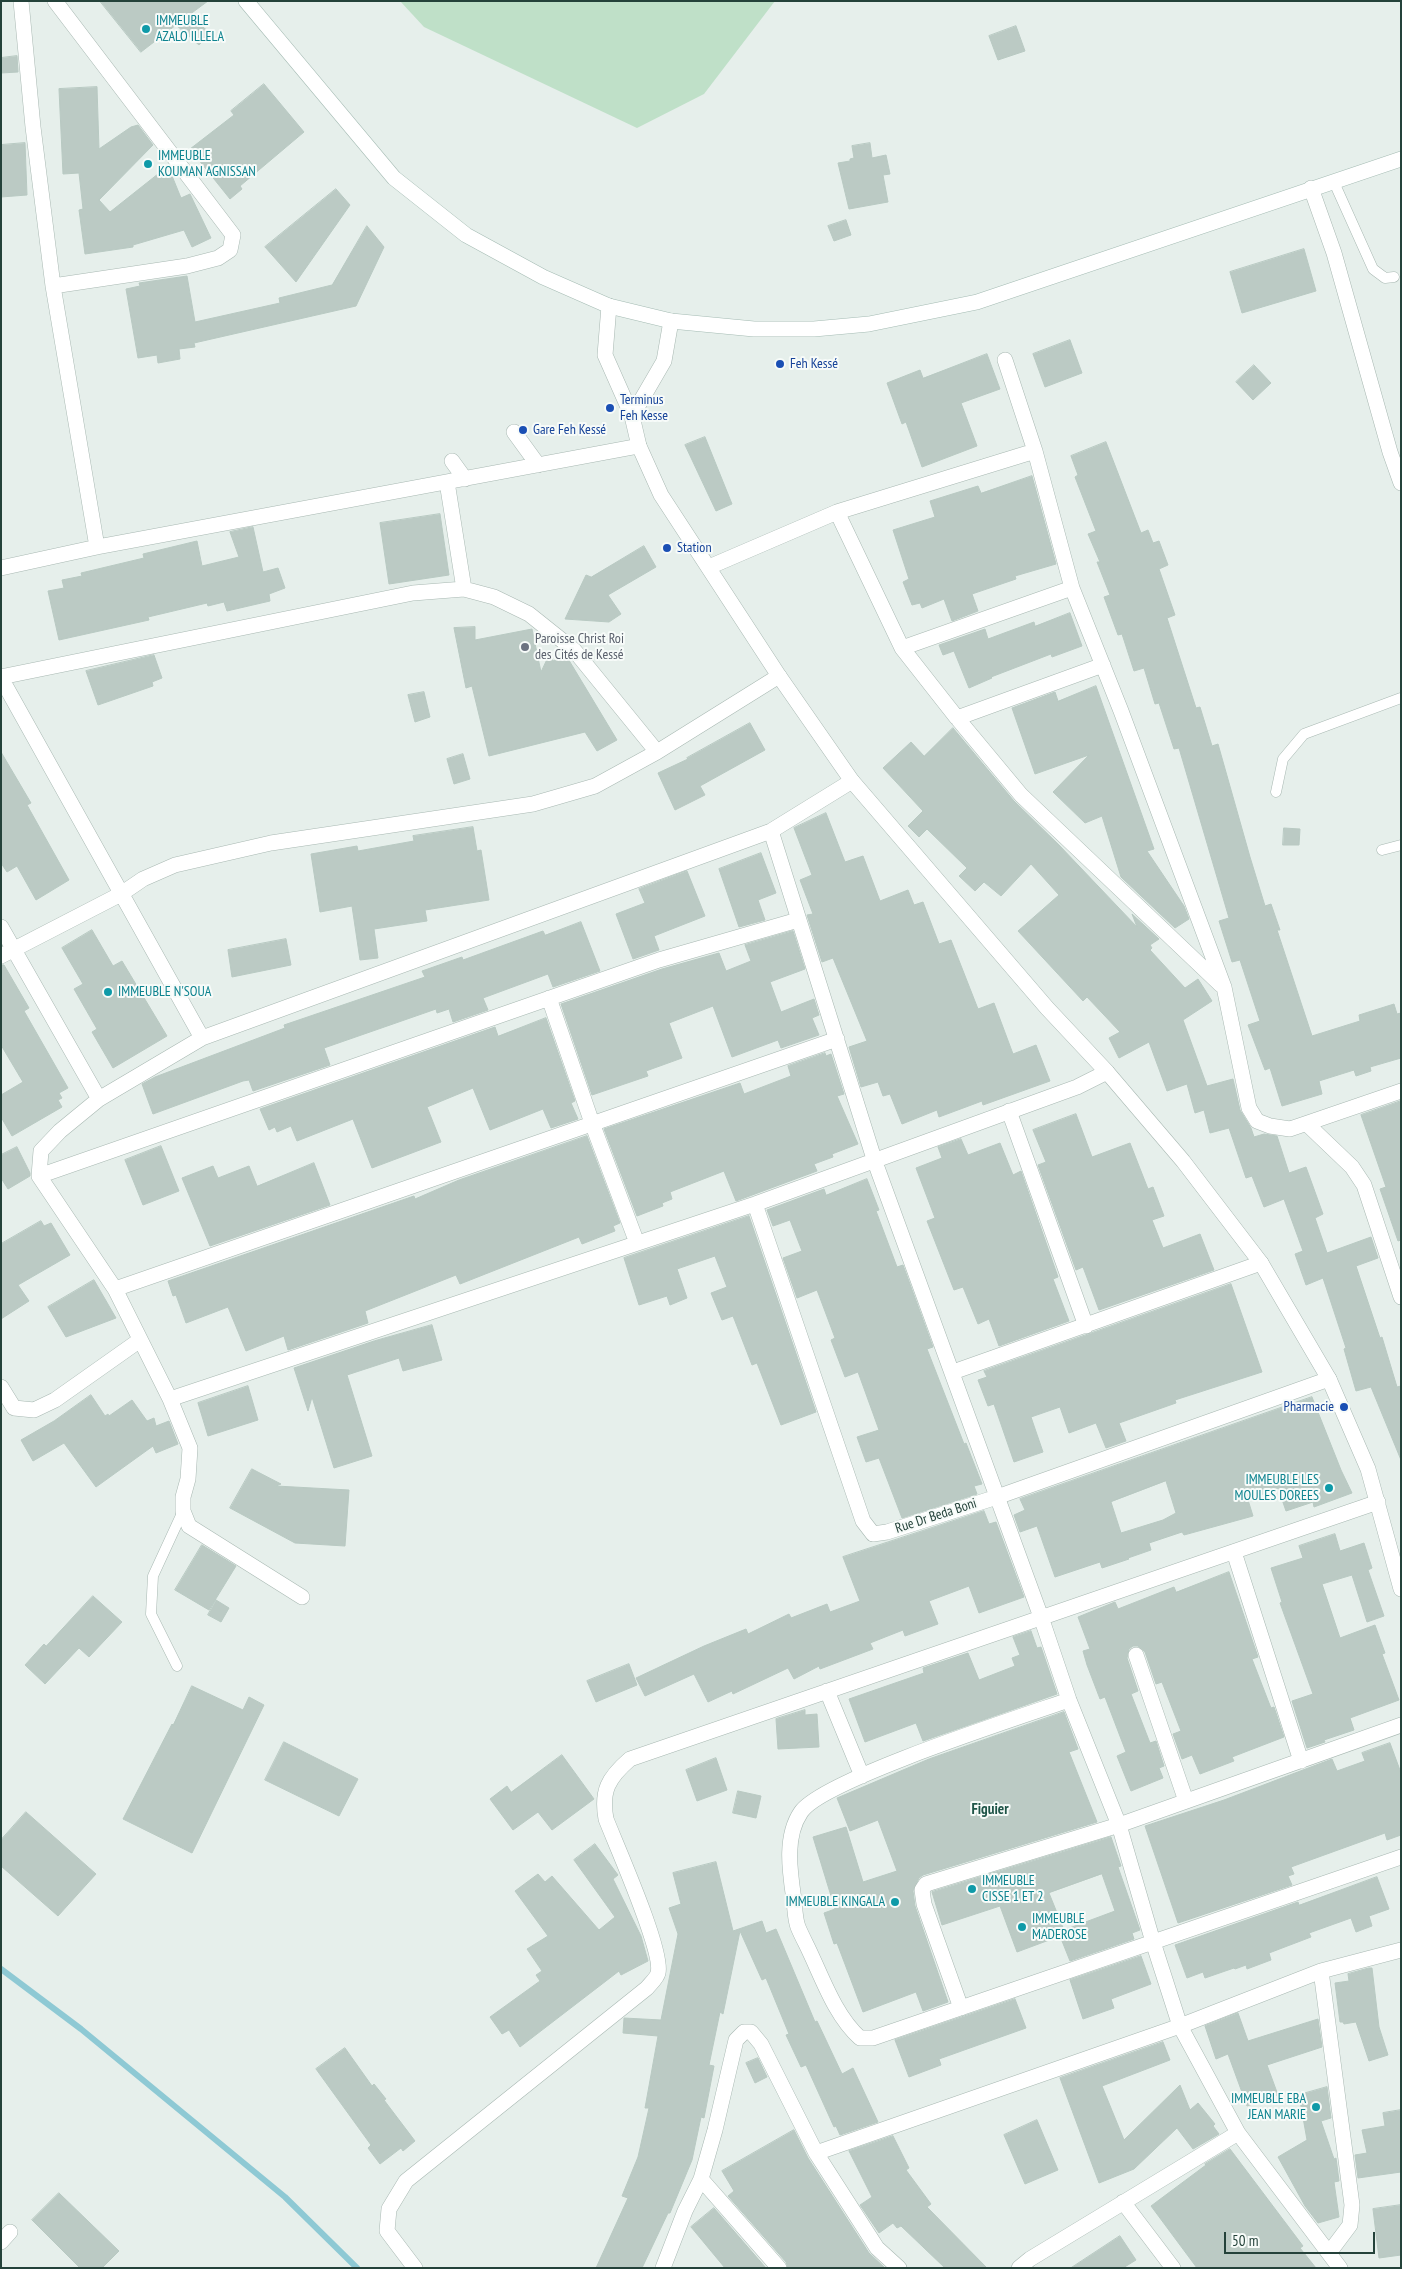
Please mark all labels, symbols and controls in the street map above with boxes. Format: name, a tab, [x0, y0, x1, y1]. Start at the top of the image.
place label: IMMEUBLE AZALO ILLELA	[156, 13, 224, 46]
marker: IMMEUBLE AZALO ILLELA	[140, 23, 152, 35]
place label: IMMEUBLE KOUMAN AGNISSAN	[158, 148, 256, 180]
marker: IMMEUBLE KOUMAN AGNISSAN	[142, 158, 154, 170]
place label: Feh Kessé	[790, 356, 838, 372]
marker: Feh Kessé	[774, 358, 786, 370]
place label: Terminus Feh Kesse	[620, 392, 668, 424]
marker: Terminus Feh Kesse	[604, 402, 616, 414]
place label: Gare Feh Kessé	[533, 422, 606, 438]
marker: Gare Feh Kessé	[517, 424, 529, 436]
place label: Station	[677, 540, 712, 556]
marker: Station	[661, 542, 673, 554]
place label: Paroisse Christ Roi des Cités de Kessé	[535, 631, 624, 664]
marker: Paroisse Christ Roi des Cités de Kessé	[519, 641, 531, 653]
place label: IMMEUBLE N'SOUA	[118, 984, 211, 1000]
marker: IMMEUBLE N'SOUA	[102, 986, 114, 998]
place label: Pharmacie	[1284, 1399, 1334, 1415]
marker: Pharmacie	[1338, 1401, 1350, 1413]
place label: IMMEUBLE LES MOULES DOREES	[1235, 1472, 1319, 1504]
marker: IMMEUBLE LES MOULES DOREES	[1323, 1482, 1335, 1494]
street label: Rue Dr Beda Boni	[893, 1495, 979, 1537]
district label: Figuier	[971, 1801, 1009, 1819]
place label: IMMEUBLE CISSE 1 ET 2	[982, 1873, 1043, 1905]
marker: IMMEUBLE CISSE 1 ET 2	[966, 1883, 978, 1895]
place label: IMMEUBLE KINGALA	[786, 1894, 885, 1910]
marker: IMMEUBLE KINGALA	[889, 1896, 901, 1908]
place label: IMMEUBLE MADEROSE	[1032, 1911, 1087, 1944]
marker: IMMEUBLE MADEROSE	[1016, 1921, 1028, 1933]
place label: IMMEUBLE EBA JEAN MARIE	[1231, 2091, 1306, 2124]
marker: IMMEUBLE EBA JEAN MARIE	[1310, 2101, 1322, 2113]
scale bar	[1227, 2222, 1378, 2254]
text: 50 m	[1232, 2231, 1258, 2250]

